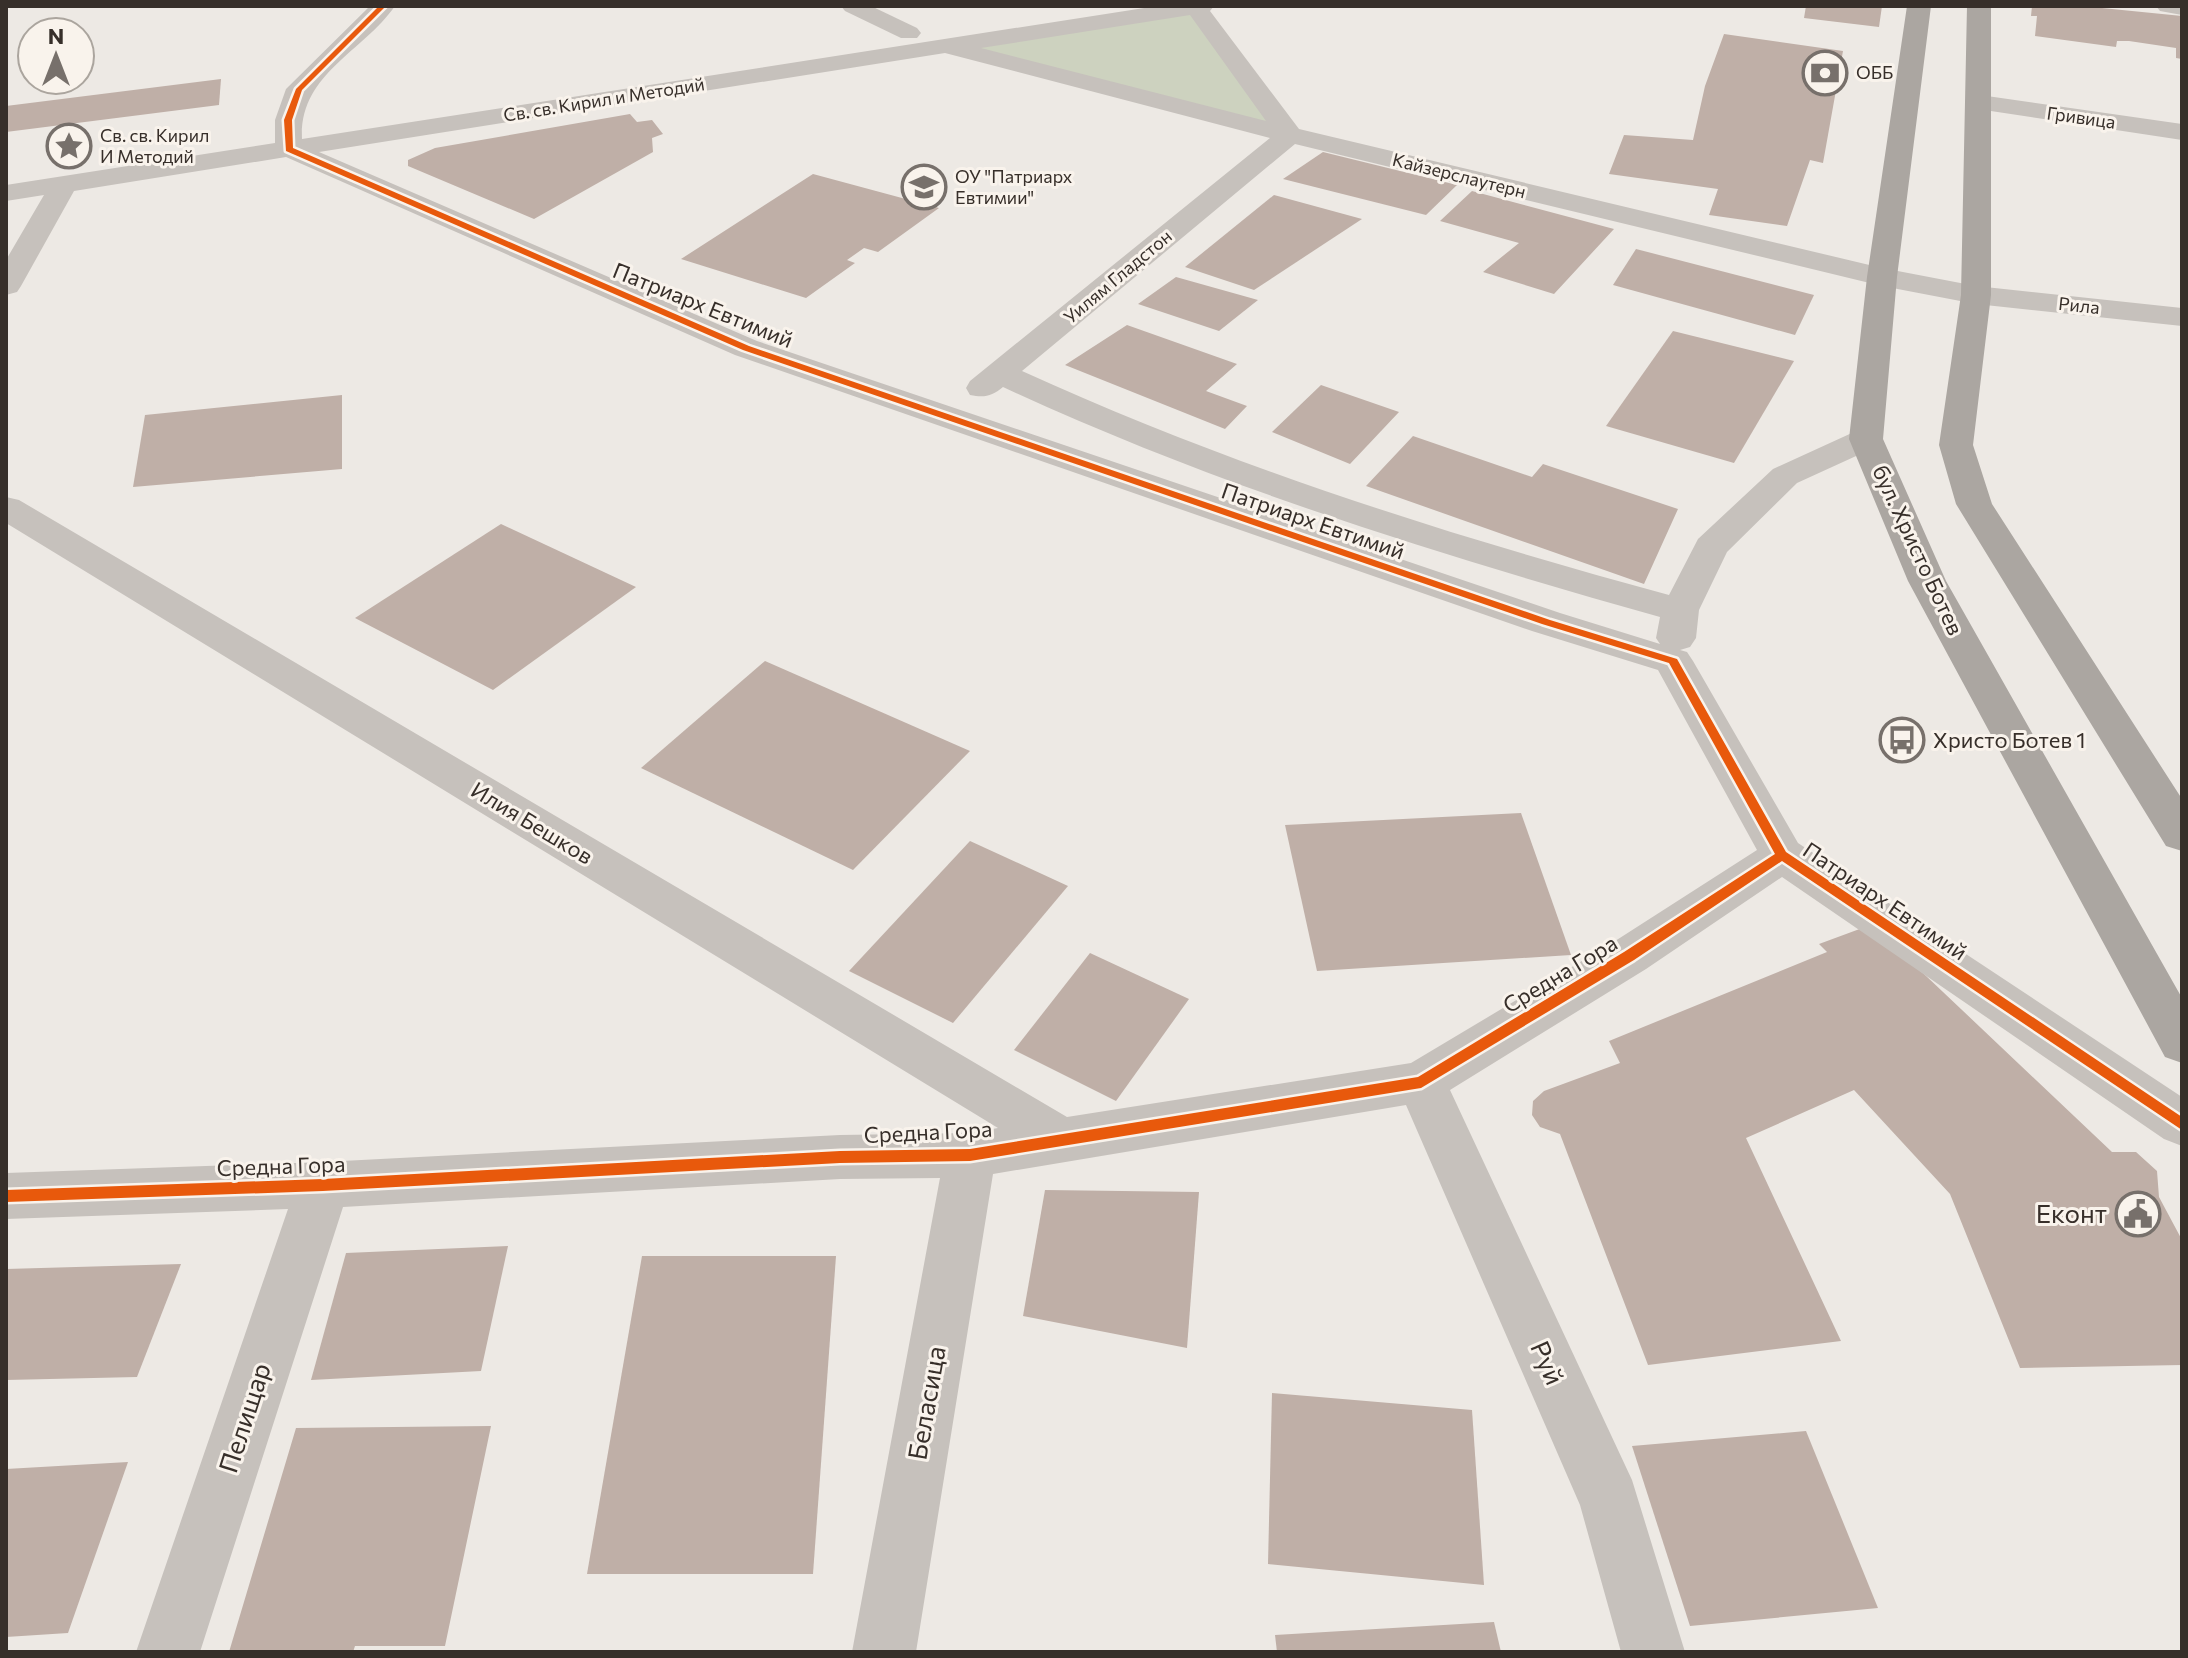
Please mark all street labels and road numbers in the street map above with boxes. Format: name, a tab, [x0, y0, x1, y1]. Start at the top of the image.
street label: Св. св. Кирил и Методий	[502, 72, 706, 126]
street label: Гривица	[2045, 101, 2117, 133]
street label: Кайзерслаутерн	[1390, 148, 1528, 202]
street label: Уилям Гладстон	[1059, 225, 1176, 328]
street label: Патриарх Евтимий	[609, 256, 797, 353]
street label: Рила	[2057, 292, 2101, 318]
street label: бул. Христо Ботев	[1867, 460, 1970, 639]
street label: Патриарх Евтимий	[1218, 477, 1408, 565]
street label: Илия Бешков	[466, 776, 598, 870]
street label: Патриарх Евтимий	[1798, 836, 1972, 965]
street label: Средна Гора	[1498, 929, 1622, 1018]
street label: Средна Гора	[863, 1115, 993, 1148]
street label: Средна Гора	[216, 1150, 346, 1181]
street label: Руй	[1525, 1336, 1572, 1389]
street label: Беласица	[900, 1343, 951, 1462]
street label: Пелищар	[211, 1359, 276, 1476]

